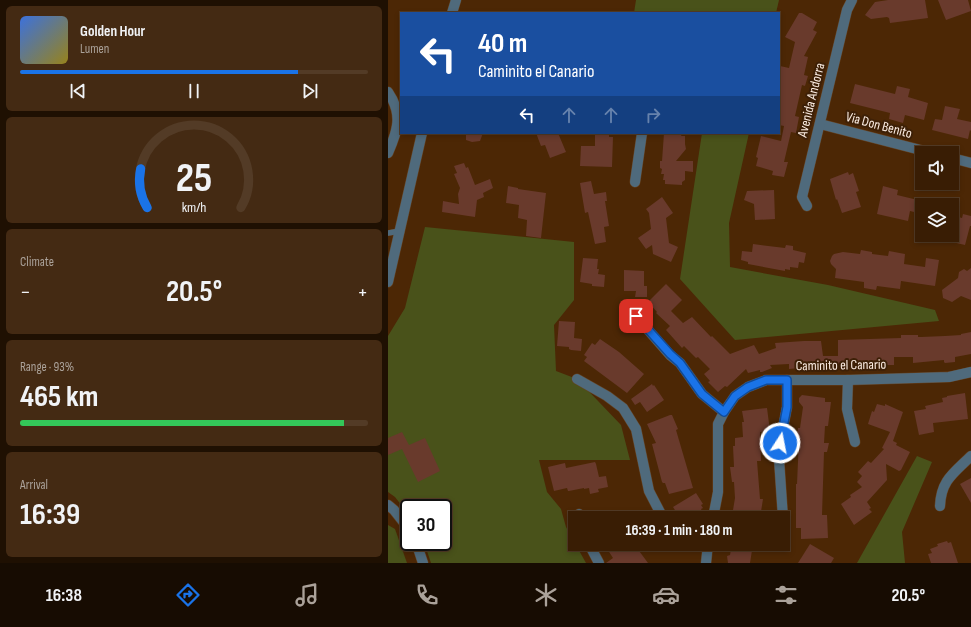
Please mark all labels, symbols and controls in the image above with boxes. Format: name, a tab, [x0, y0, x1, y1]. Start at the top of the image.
text: Golden Hour	[80, 22, 145, 41]
text: 40 m	[478, 27, 527, 60]
icon: left	[412, 28, 464, 80]
text: Lumen	[80, 41, 109, 57]
text: Caminito el Canario	[478, 61, 594, 82]
street label: Avenida Andorra	[793, 61, 828, 140]
icon: previous	[67, 80, 89, 102]
icon: pause	[183, 80, 205, 102]
icon: next	[299, 80, 321, 102]
icon: left	[516, 104, 538, 126]
icon: ahead	[558, 104, 580, 126]
icon: ahead	[600, 104, 622, 126]
icon: right	[642, 104, 664, 126]
street label: Via Don Benito	[844, 108, 914, 142]
map controls	[915, 146, 959, 242]
button: sound	[915, 146, 959, 190]
text: 25	[176, 154, 212, 203]
button: layers	[915, 198, 959, 242]
text: km/h	[182, 199, 206, 216]
text: Climate	[20, 254, 54, 270]
text: 20.5°	[166, 274, 222, 310]
text: −	[20, 279, 31, 306]
text: +	[357, 279, 368, 306]
pin	[619, 299, 653, 333]
icon: arrive	[625, 305, 647, 327]
street label: Caminito el Canario	[796, 356, 887, 374]
text: Range · 93%	[20, 359, 74, 375]
text: 465 km	[20, 379, 99, 415]
position arrow	[759, 422, 801, 464]
text: Arrival	[20, 477, 48, 493]
text: 16:39	[20, 497, 80, 533]
speed limit sign: 30	[400, 499, 452, 551]
text: 16:39 · 1 min · 180 m	[626, 521, 732, 540]
icon: directions	[174, 581, 202, 609]
icon: music	[293, 581, 321, 609]
icon: phone	[413, 581, 441, 609]
icon: climate	[532, 581, 560, 609]
icon: car	[652, 581, 680, 609]
icon: filters	[772, 581, 800, 609]
text: 16:38	[46, 585, 82, 606]
text: 20.5°	[891, 585, 925, 606]

